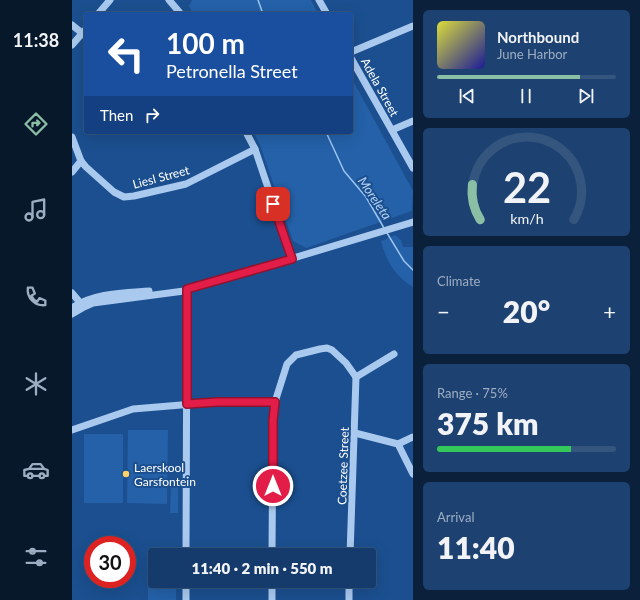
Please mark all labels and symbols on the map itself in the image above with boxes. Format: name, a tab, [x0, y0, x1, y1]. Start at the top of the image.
street label: Adela Street	[358, 55, 403, 119]
street label: Liesl Street	[131, 162, 192, 192]
water label: Moreleta	[355, 173, 395, 223]
pin	[256, 187, 290, 221]
street label: Coetzee Street	[334, 426, 352, 505]
place label: Laerskool Garsfontein	[134, 460, 196, 489]
position arrow	[252, 465, 294, 507]
marker: Laerskool Garsfontein	[121, 469, 131, 479]
speed limit sign: 30	[84, 536, 136, 588]

